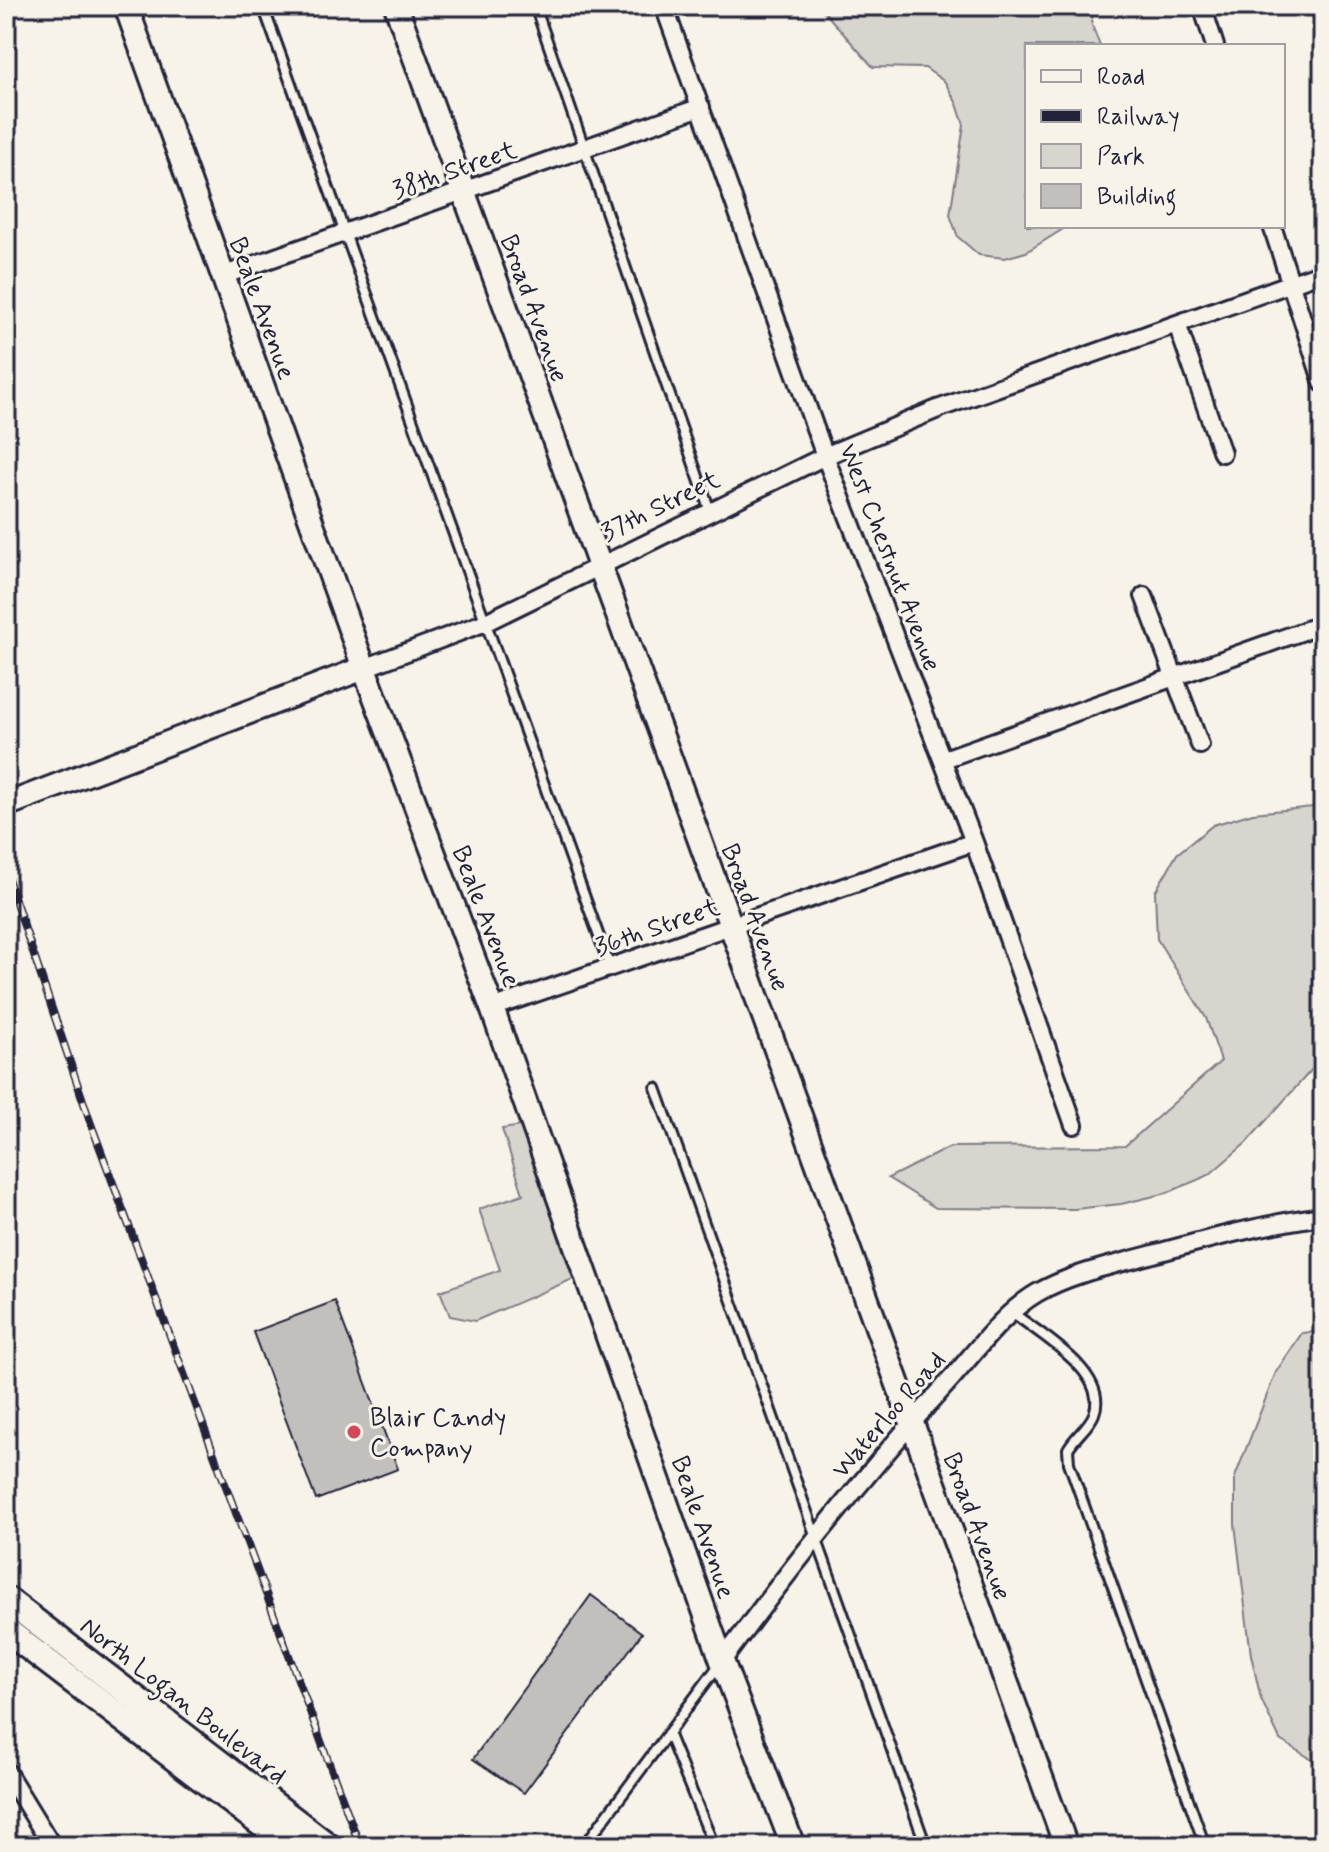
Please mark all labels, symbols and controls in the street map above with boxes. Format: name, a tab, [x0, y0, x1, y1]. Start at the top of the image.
legend	[1025, 44, 1285, 228]
text: Road	[1097, 62, 1145, 93]
text: Railway	[1097, 102, 1180, 133]
street label: 38th Street	[388, 134, 521, 208]
text: Park	[1097, 142, 1145, 173]
text: Building	[1097, 182, 1177, 216]
street label: Broad Avenue	[491, 230, 576, 387]
street label: Beale Avenue	[220, 233, 303, 385]
street label: West Chestnut Avenue	[830, 439, 948, 676]
street label: 37th Street	[596, 463, 726, 550]
street label: Broad Avenue	[712, 839, 797, 996]
street label: Beale Avenue	[443, 841, 528, 993]
street label: 36th Street	[591, 891, 724, 965]
street label: Waterloo Road	[825, 1345, 954, 1486]
place label: Blair Candy Company	[370, 1402, 506, 1466]
marker: Blair Candy Company	[345, 1423, 363, 1441]
street label: Broad Avenue	[934, 1448, 1019, 1605]
street label: Beale Avenue	[662, 1452, 743, 1604]
street label: North Logan Boulevard	[71, 1610, 293, 1795]

